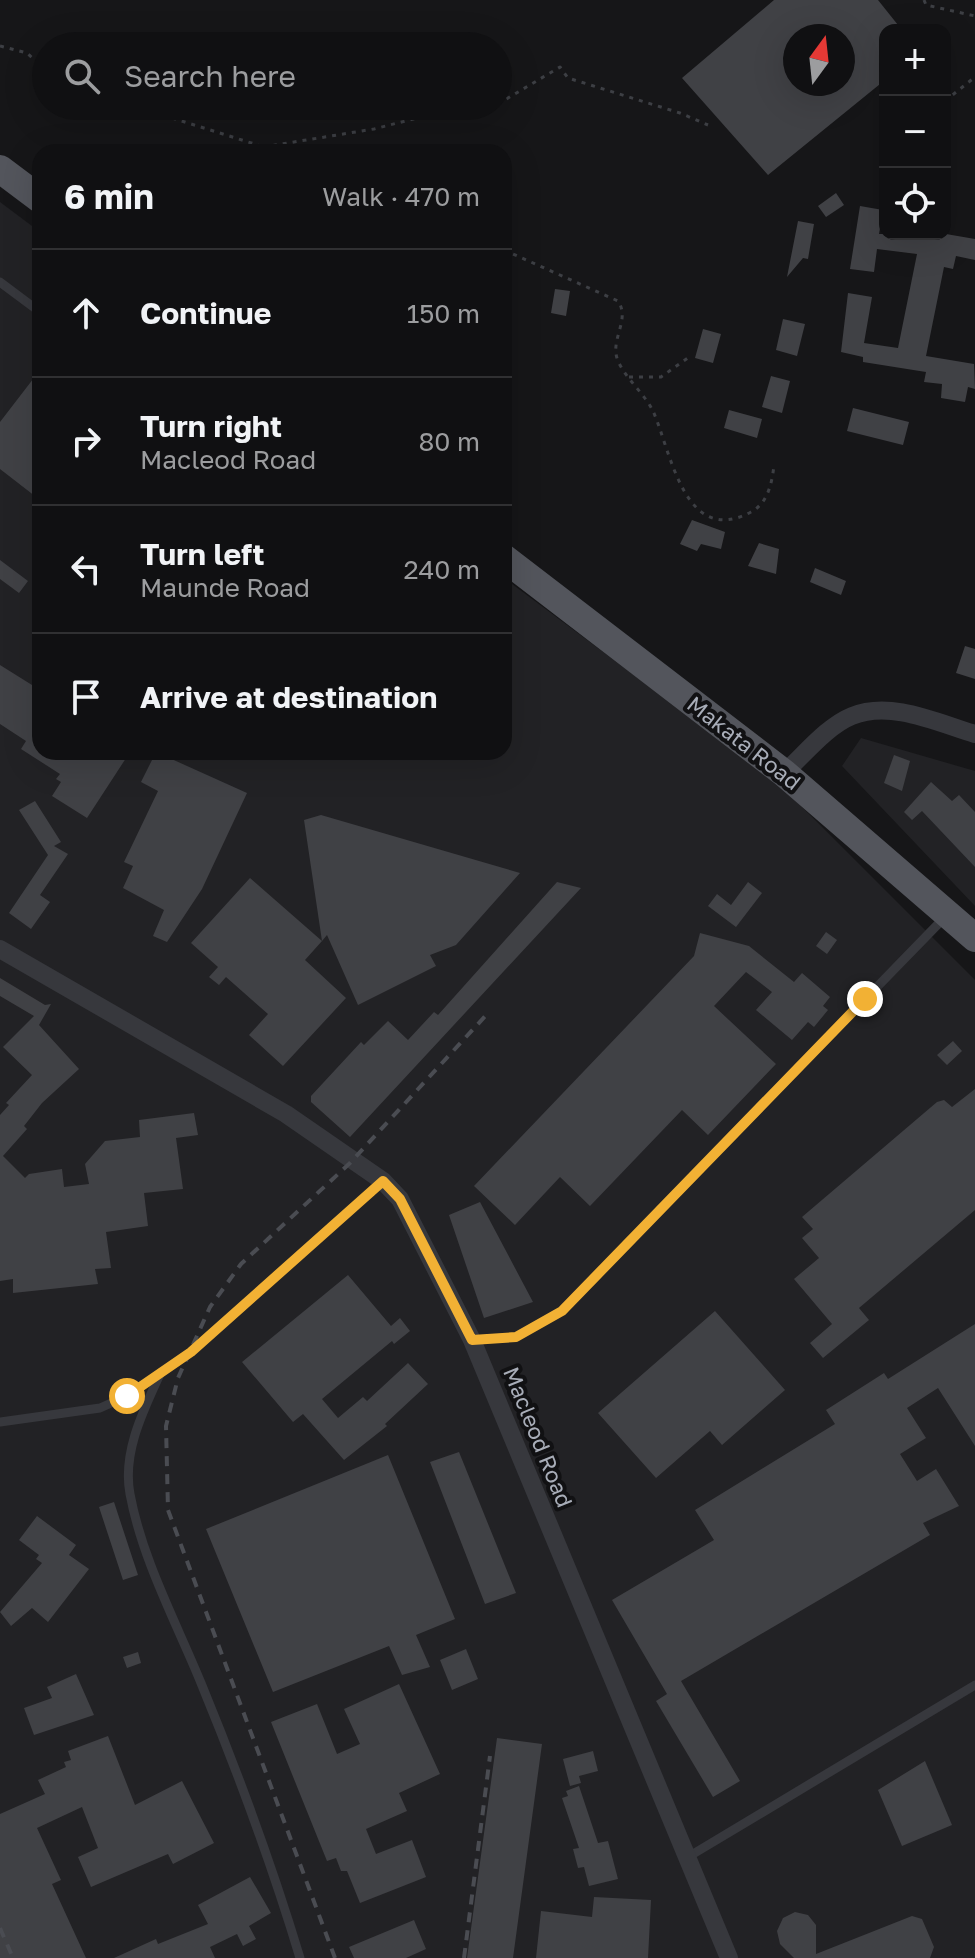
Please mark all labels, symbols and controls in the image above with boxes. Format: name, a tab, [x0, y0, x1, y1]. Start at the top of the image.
north arrow	[783, 24, 855, 96]
map controls	[879, 24, 951, 240]
button: +	[879, 24, 951, 96]
search box	[32, 32, 512, 120]
icon: search	[60, 54, 104, 98]
text: Search here	[124, 58, 296, 94]
button: −	[879, 96, 951, 168]
button: locate	[879, 168, 951, 240]
text: 6 min	[64, 176, 154, 216]
text: Walk · 470 m	[322, 181, 480, 212]
icon: ahead	[64, 291, 108, 335]
text: Continue	[140, 295, 271, 331]
text: 150 m	[407, 298, 480, 329]
text: Turn right	[140, 408, 282, 444]
icon: right	[64, 419, 108, 463]
text: 80 m	[419, 426, 480, 457]
text: Macleod Road	[140, 444, 316, 475]
text: Turn left	[140, 536, 265, 572]
icon: left	[64, 547, 108, 591]
text: 240 m	[403, 554, 480, 585]
text: Maunde Road	[140, 572, 310, 603]
icon: arrive	[64, 675, 108, 719]
text: Arrive at destination	[140, 679, 437, 715]
street label: Makata Road	[682, 690, 806, 795]
route end	[847, 981, 883, 1017]
street label: Macleod Road	[498, 1363, 579, 1511]
route start	[109, 1378, 145, 1414]

